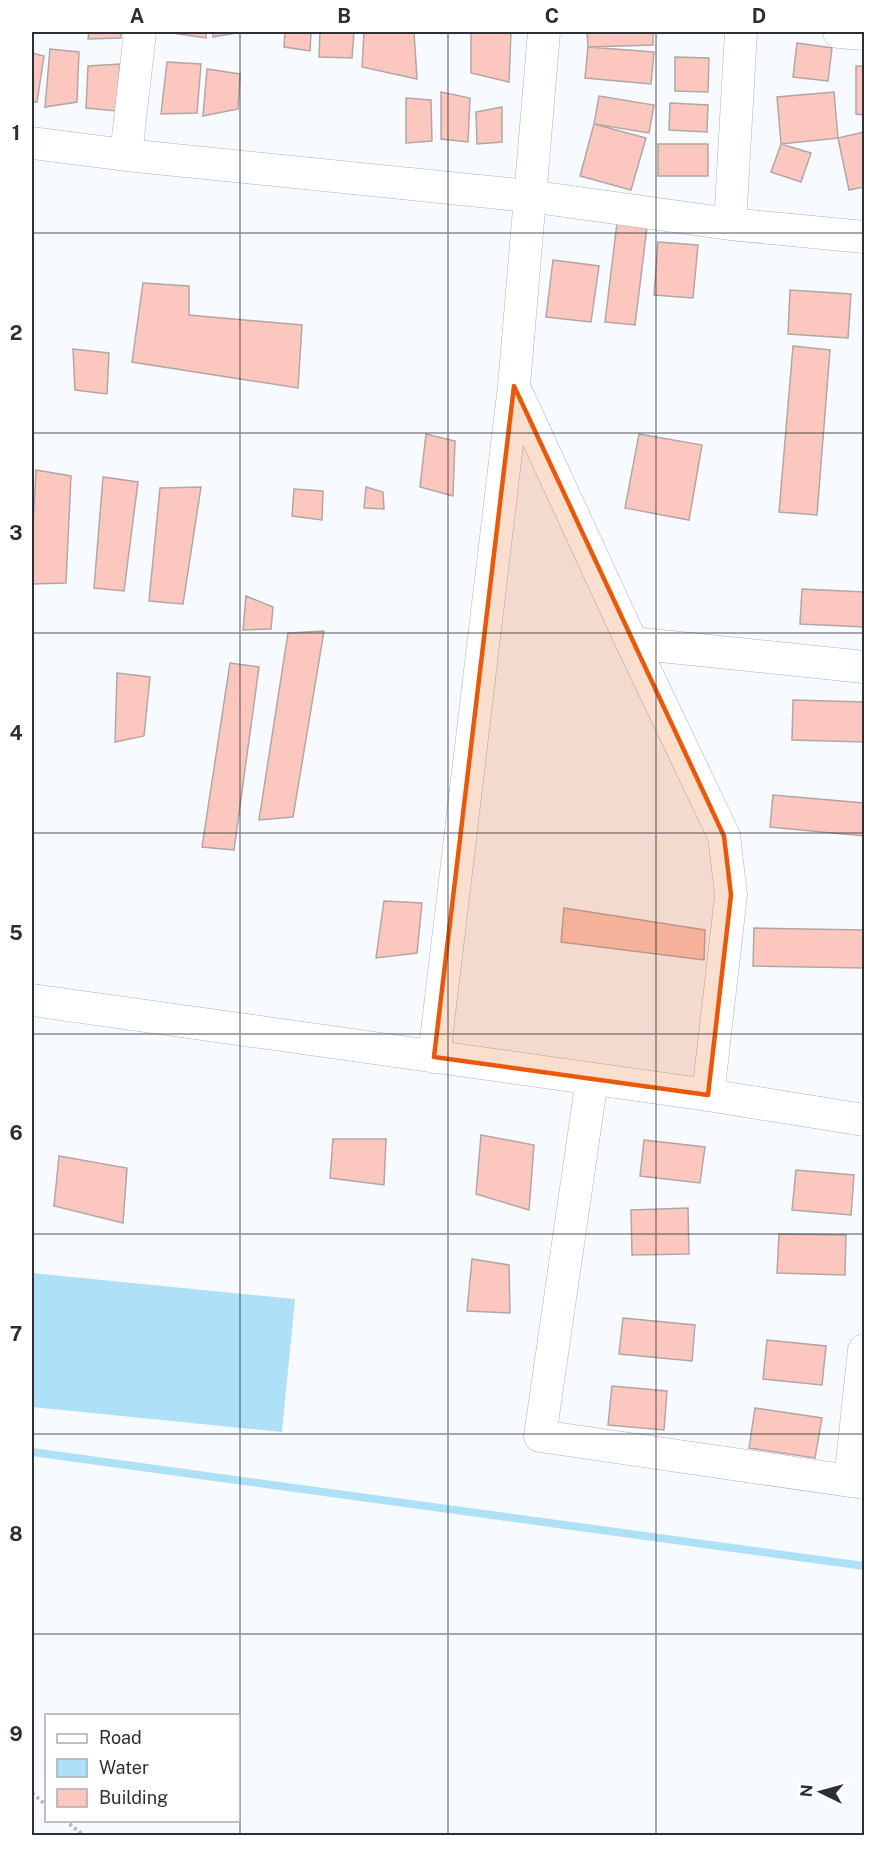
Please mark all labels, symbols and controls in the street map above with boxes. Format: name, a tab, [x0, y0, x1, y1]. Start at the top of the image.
text: A	[130, 4, 144, 28]
text: B	[337, 4, 351, 28]
text: C	[545, 4, 559, 28]
text: D	[752, 4, 766, 28]
text: 1	[12, 121, 20, 145]
text: 2	[10, 321, 22, 345]
text: 3	[9, 521, 23, 545]
text: 4	[9, 721, 23, 745]
text: 5	[9, 921, 23, 945]
text: 6	[9, 1121, 23, 1145]
text: 7	[10, 1322, 22, 1346]
text: 8	[9, 1522, 23, 1546]
legend	[45, 1714, 240, 1822]
text: 9	[9, 1722, 23, 1746]
text: Road	[99, 1727, 142, 1748]
text: Water	[99, 1757, 149, 1778]
north arrow	[791, 1762, 851, 1822]
text: N	[797, 1784, 817, 1798]
text: Building	[99, 1787, 168, 1808]

